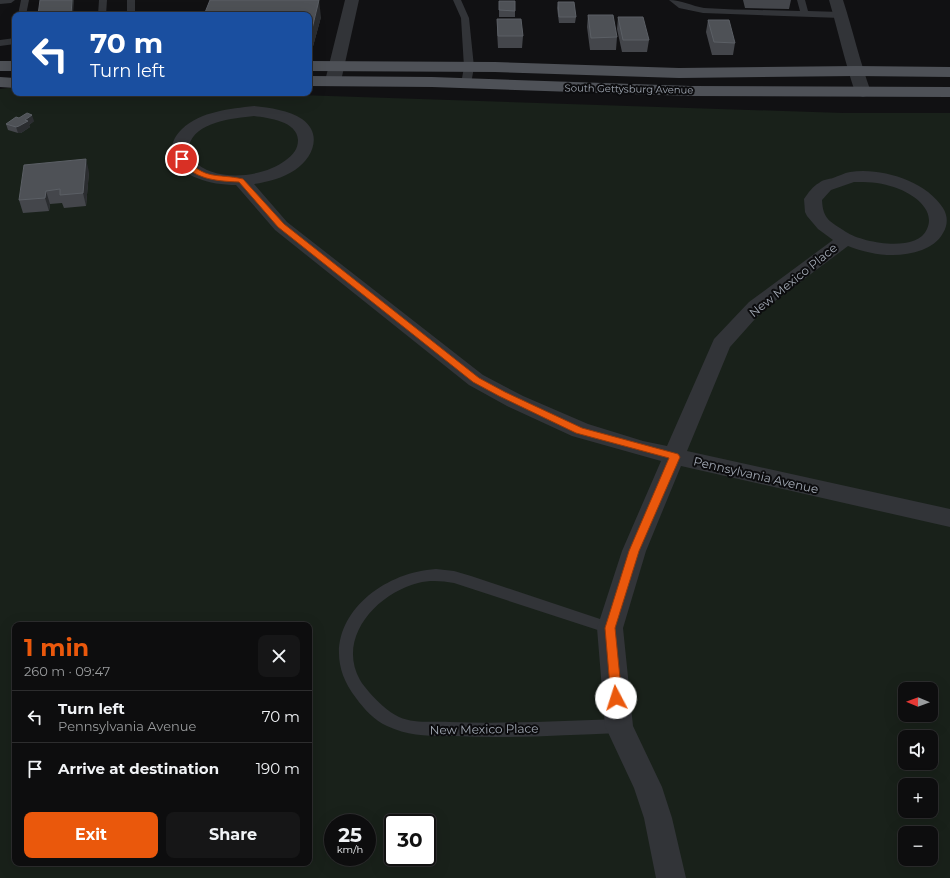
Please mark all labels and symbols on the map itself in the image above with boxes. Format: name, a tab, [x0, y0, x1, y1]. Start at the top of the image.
street label: South Gettysburg Avenue	[564, 81, 694, 97]
pin	[165, 142, 199, 176]
street label: New Mexico Place	[746, 240, 840, 320]
street label: Pennsylvania Avenue	[692, 453, 820, 497]
position arrow	[595, 677, 637, 719]
north arrow	[898, 682, 938, 722]
street label: New Mexico Place	[429, 721, 539, 737]
speed limit sign: 30	[384, 814, 436, 866]

